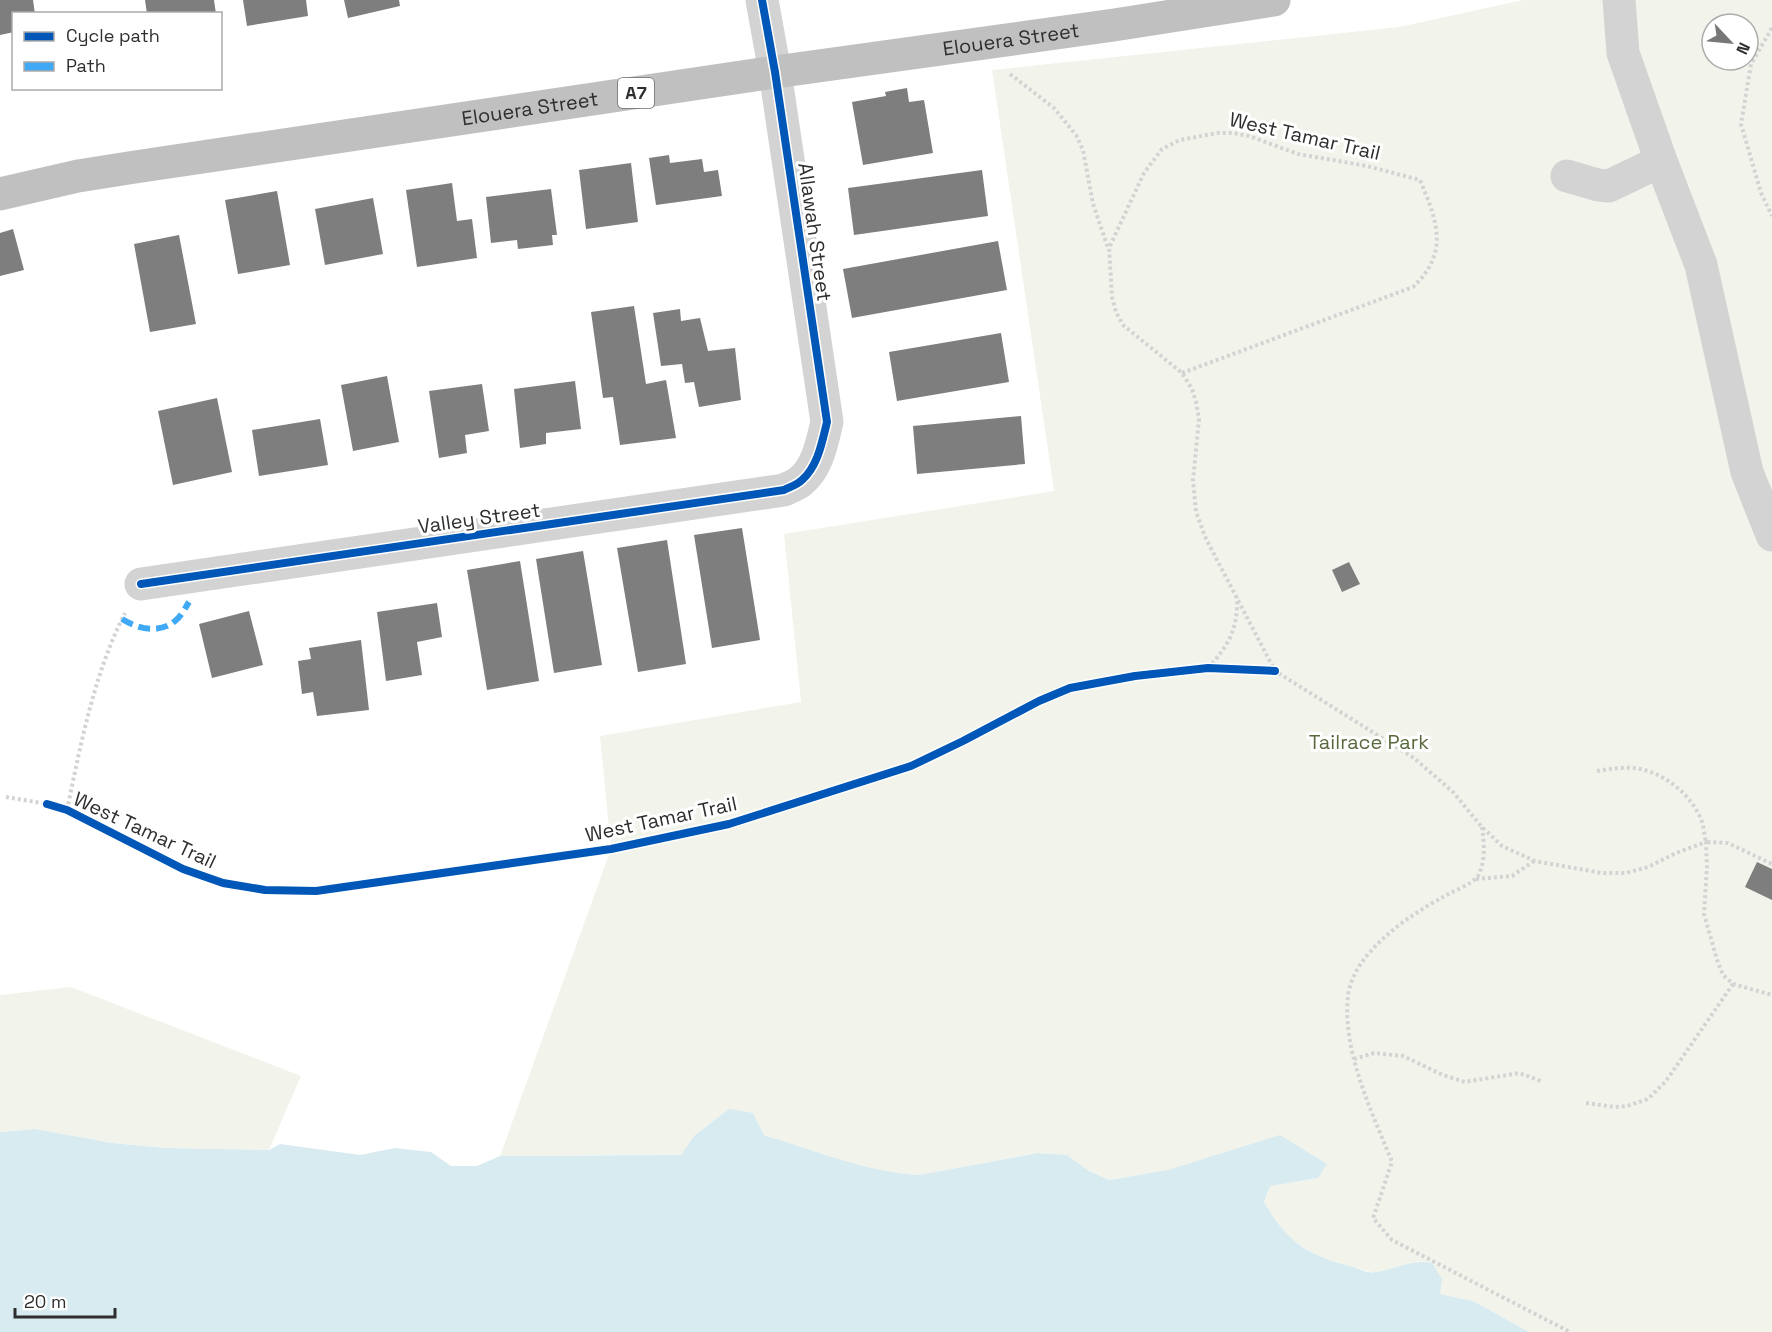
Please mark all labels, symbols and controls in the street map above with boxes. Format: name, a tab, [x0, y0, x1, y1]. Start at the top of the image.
legend	[12, 12, 222, 90]
north arrow	[1700, 12, 1760, 72]
street label: Elouera Street	[941, 17, 1081, 62]
text: Cycle path	[66, 24, 160, 47]
text: N	[1731, 39, 1755, 58]
text: Path	[66, 54, 106, 77]
road number: A7	[618, 78, 654, 108]
street label: Elouera Street	[460, 85, 600, 131]
street label: West Tamar Trail	[1227, 106, 1383, 166]
street label: Allawah Street	[792, 161, 838, 303]
street label: Valley Street	[416, 497, 542, 539]
park label: Tailrace Park	[1309, 729, 1429, 755]
street label: West Tamar Trail	[70, 786, 220, 874]
street label: West Tamar Trail	[583, 790, 739, 848]
scale bar	[15, 1281, 116, 1319]
text: 20 m	[24, 1290, 67, 1313]

